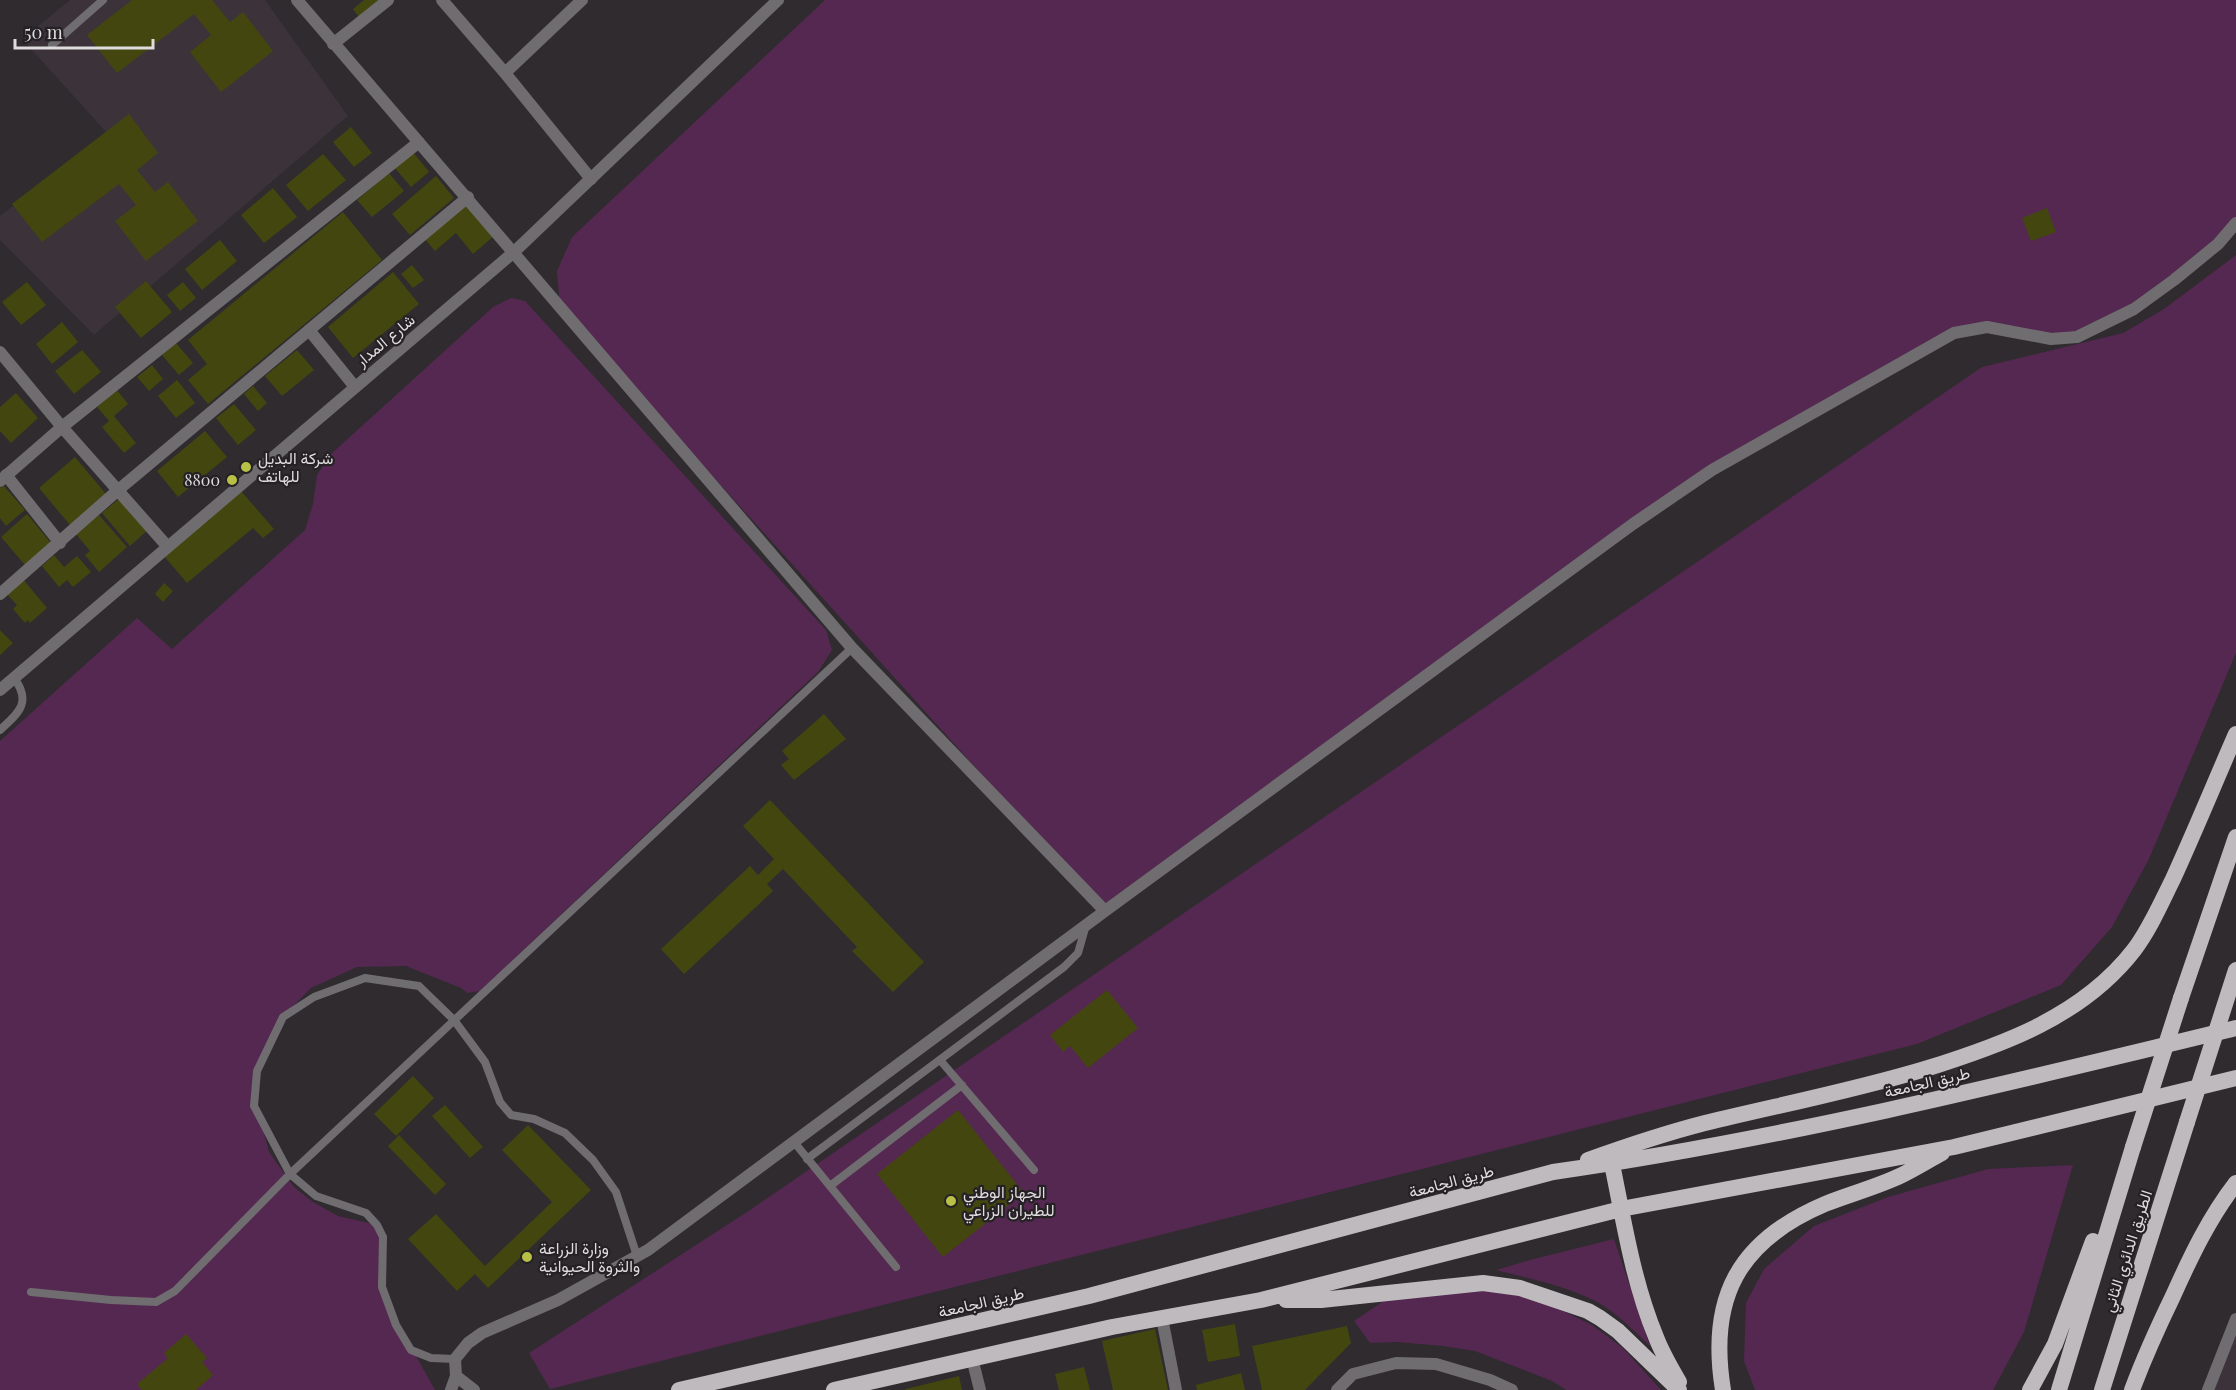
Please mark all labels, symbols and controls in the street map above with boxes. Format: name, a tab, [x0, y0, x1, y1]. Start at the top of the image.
scale bar	[15, 12, 153, 50]
text: 50 m	[24, 20, 63, 44]
street label: شارع المدار	[350, 309, 420, 373]
place label: شركة البديل للهاتف	[258, 447, 333, 487]
marker: شركة البديل للهاتف	[239, 460, 253, 474]
place label: 8800	[184, 469, 220, 490]
marker: 8800	[225, 473, 239, 487]
street label: طريق الجامعة	[1882, 1061, 1972, 1103]
street label: طريق الجامعة	[1406, 1159, 1496, 1203]
place label: الجهاز الوطني للطيران الزراعي	[963, 1181, 1055, 1224]
street label: الطريق الدائري الثاني	[2097, 1187, 2160, 1316]
marker: الجهاز الوطني للطيران الزراعي	[944, 1194, 958, 1208]
place label: وزارة الزراعة والثروة الحيوانية	[539, 1237, 640, 1277]
marker: وزارة الزراعة والثروة الحيوانية	[520, 1250, 534, 1264]
street label: طريق الجامعة	[936, 1281, 1026, 1323]

